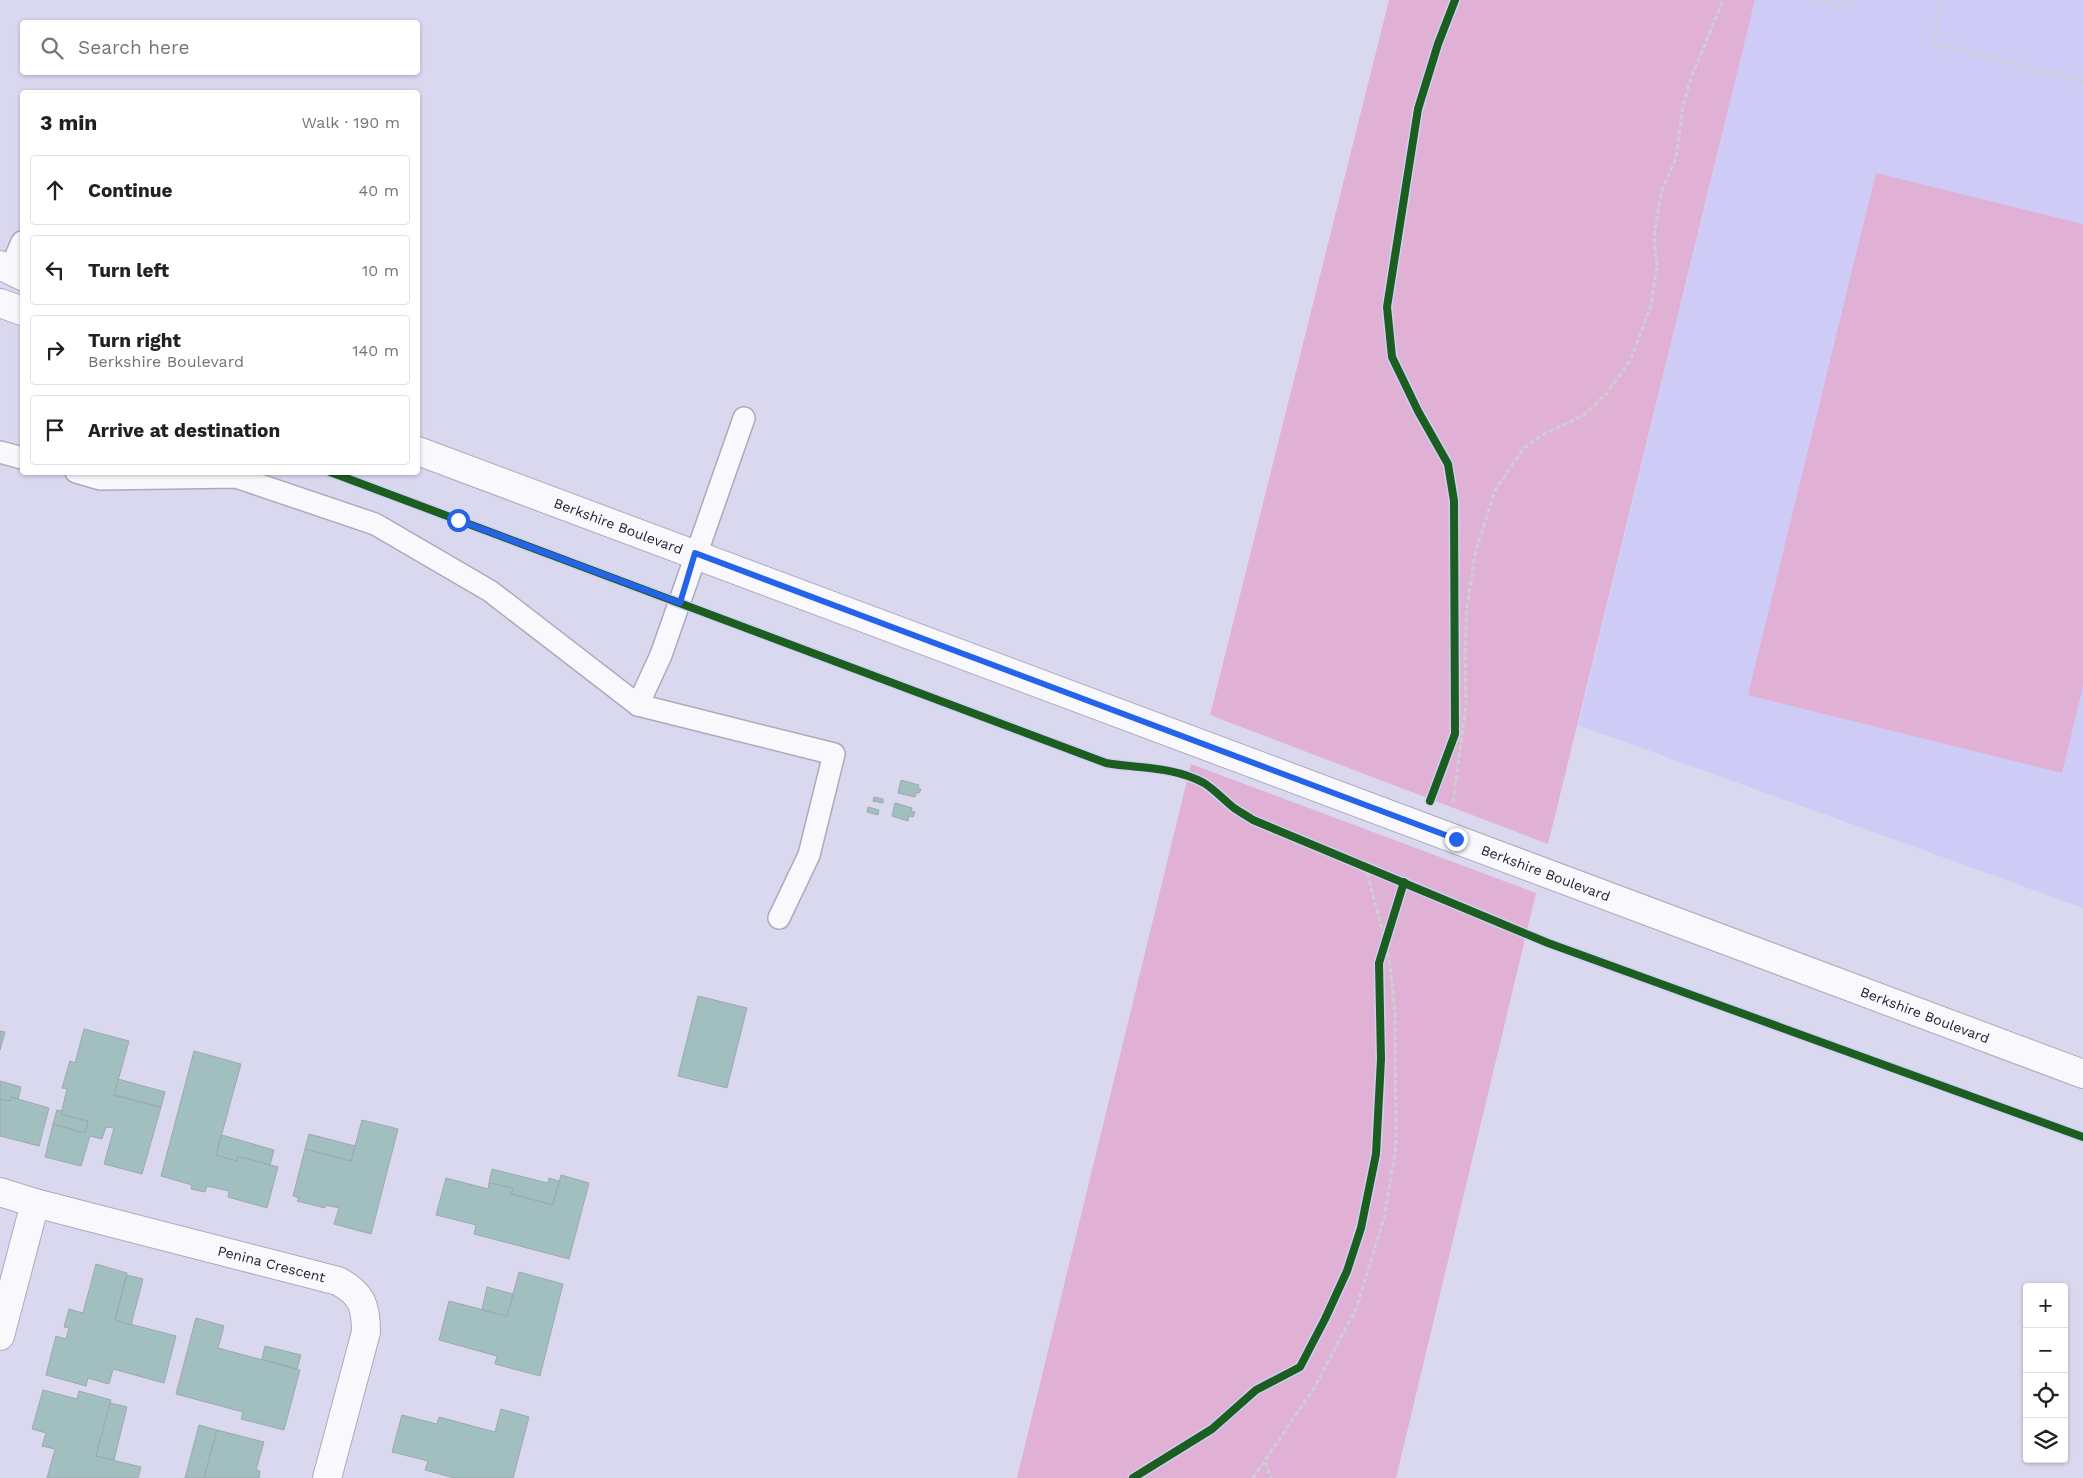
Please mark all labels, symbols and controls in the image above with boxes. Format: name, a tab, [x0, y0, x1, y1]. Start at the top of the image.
search box	[20, 20, 420, 75]
icon: search	[38, 34, 66, 62]
text: Search here	[78, 36, 189, 59]
text: 3 min	[40, 110, 97, 135]
text: Walk · 190 m	[302, 113, 400, 132]
icon: ahead	[41, 176, 69, 204]
text: Continue	[88, 179, 172, 202]
text: 40 m	[359, 181, 399, 200]
icon: left	[41, 256, 69, 284]
text: Turn left	[88, 259, 169, 282]
text: 10 m	[362, 261, 399, 280]
text: Turn right	[88, 329, 181, 352]
icon: right	[41, 336, 69, 364]
text: 140 m	[352, 341, 399, 360]
text: Berkshire Boulevard	[88, 352, 244, 371]
icon: arrive	[41, 416, 69, 444]
text: Arrive at destination	[88, 419, 280, 442]
street label: Berkshire Boulevard	[552, 495, 685, 557]
route start	[447, 509, 470, 532]
route end	[1445, 828, 1468, 851]
street label: Berkshire Boulevard	[1479, 842, 1612, 904]
street label: Berkshire Boulevard	[1858, 983, 1992, 1046]
street label: Penina Crescent	[216, 1242, 327, 1286]
map controls	[2023, 1283, 2068, 1463]
button: +	[2023, 1283, 2068, 1328]
button: −	[2023, 1328, 2068, 1373]
button: locate	[2023, 1373, 2068, 1418]
button: layers	[2023, 1418, 2068, 1463]

